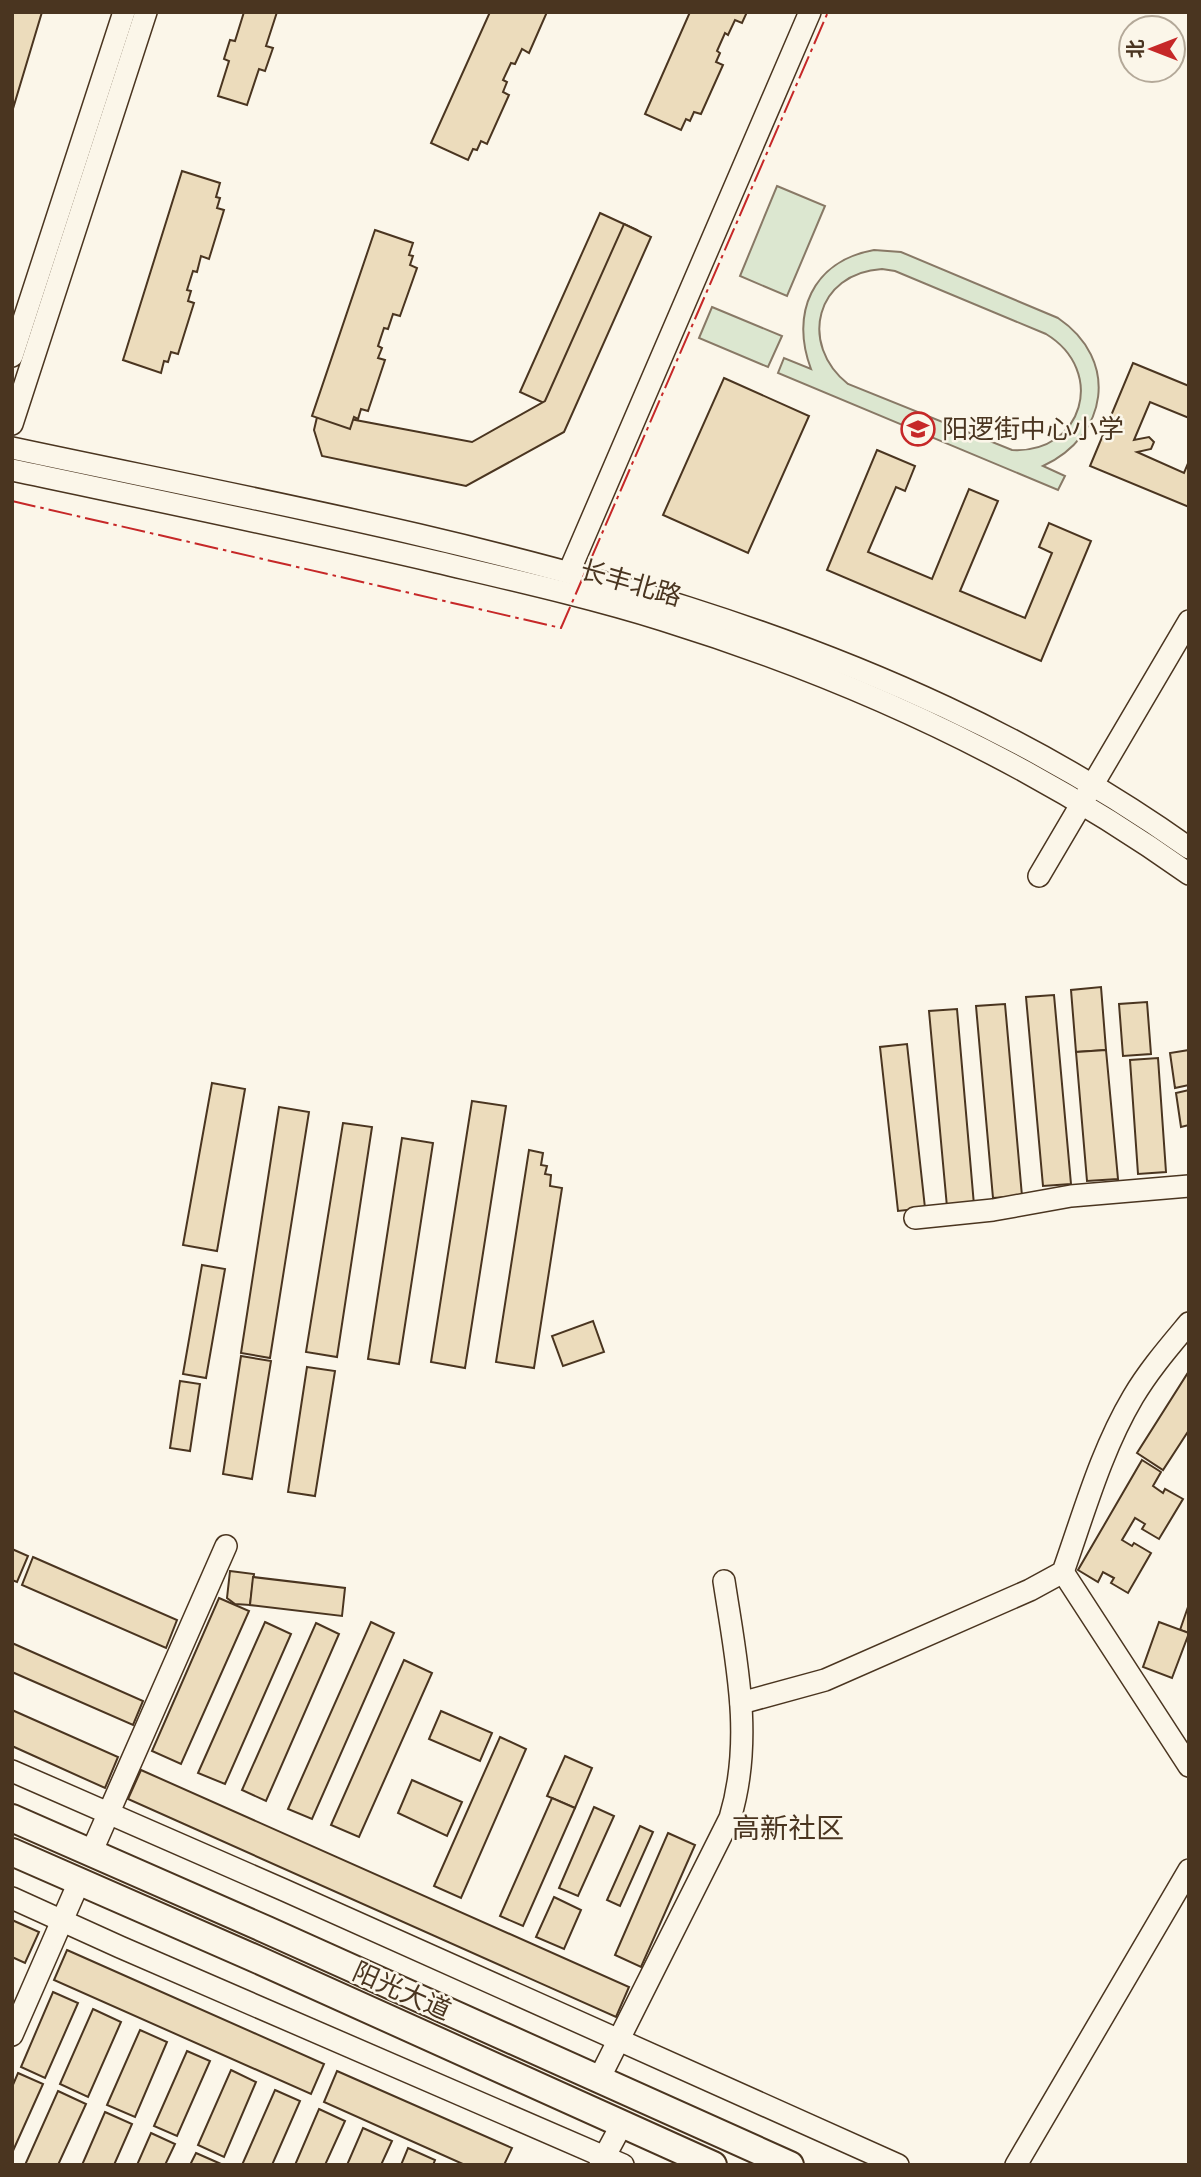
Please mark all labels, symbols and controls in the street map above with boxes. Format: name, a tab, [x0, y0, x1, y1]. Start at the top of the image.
north arrow	[1117, 14, 1187, 84]
text: 北	[1123, 39, 1147, 59]
school or university icon: 阳逻街中心小学	[899, 410, 937, 448]
place label: 阳逻街中心小学	[942, 412, 1124, 445]
street label: 长丰北路	[577, 552, 686, 613]
district label: 高新社区	[732, 1810, 844, 1845]
street label: 阳光大道	[348, 1954, 456, 2027]

